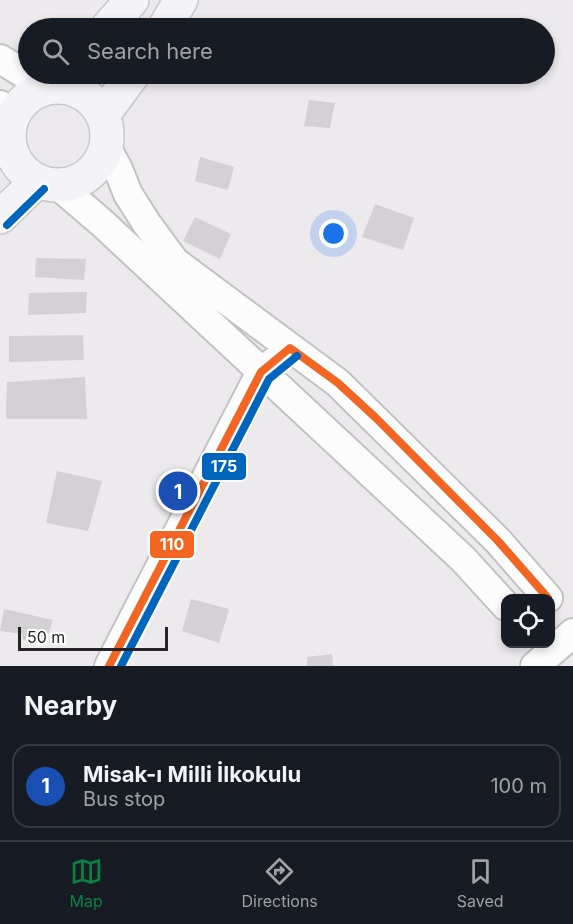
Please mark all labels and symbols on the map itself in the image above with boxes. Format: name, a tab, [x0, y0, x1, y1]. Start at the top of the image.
your location	[319, 219, 348, 248]
line badge: 175	[201, 452, 247, 481]
text: 175	[211, 456, 237, 476]
pin: 1	[158, 468, 198, 514]
line badge: 110	[149, 530, 195, 559]
text: 110	[160, 534, 185, 554]
scale bar	[18, 624, 168, 652]

